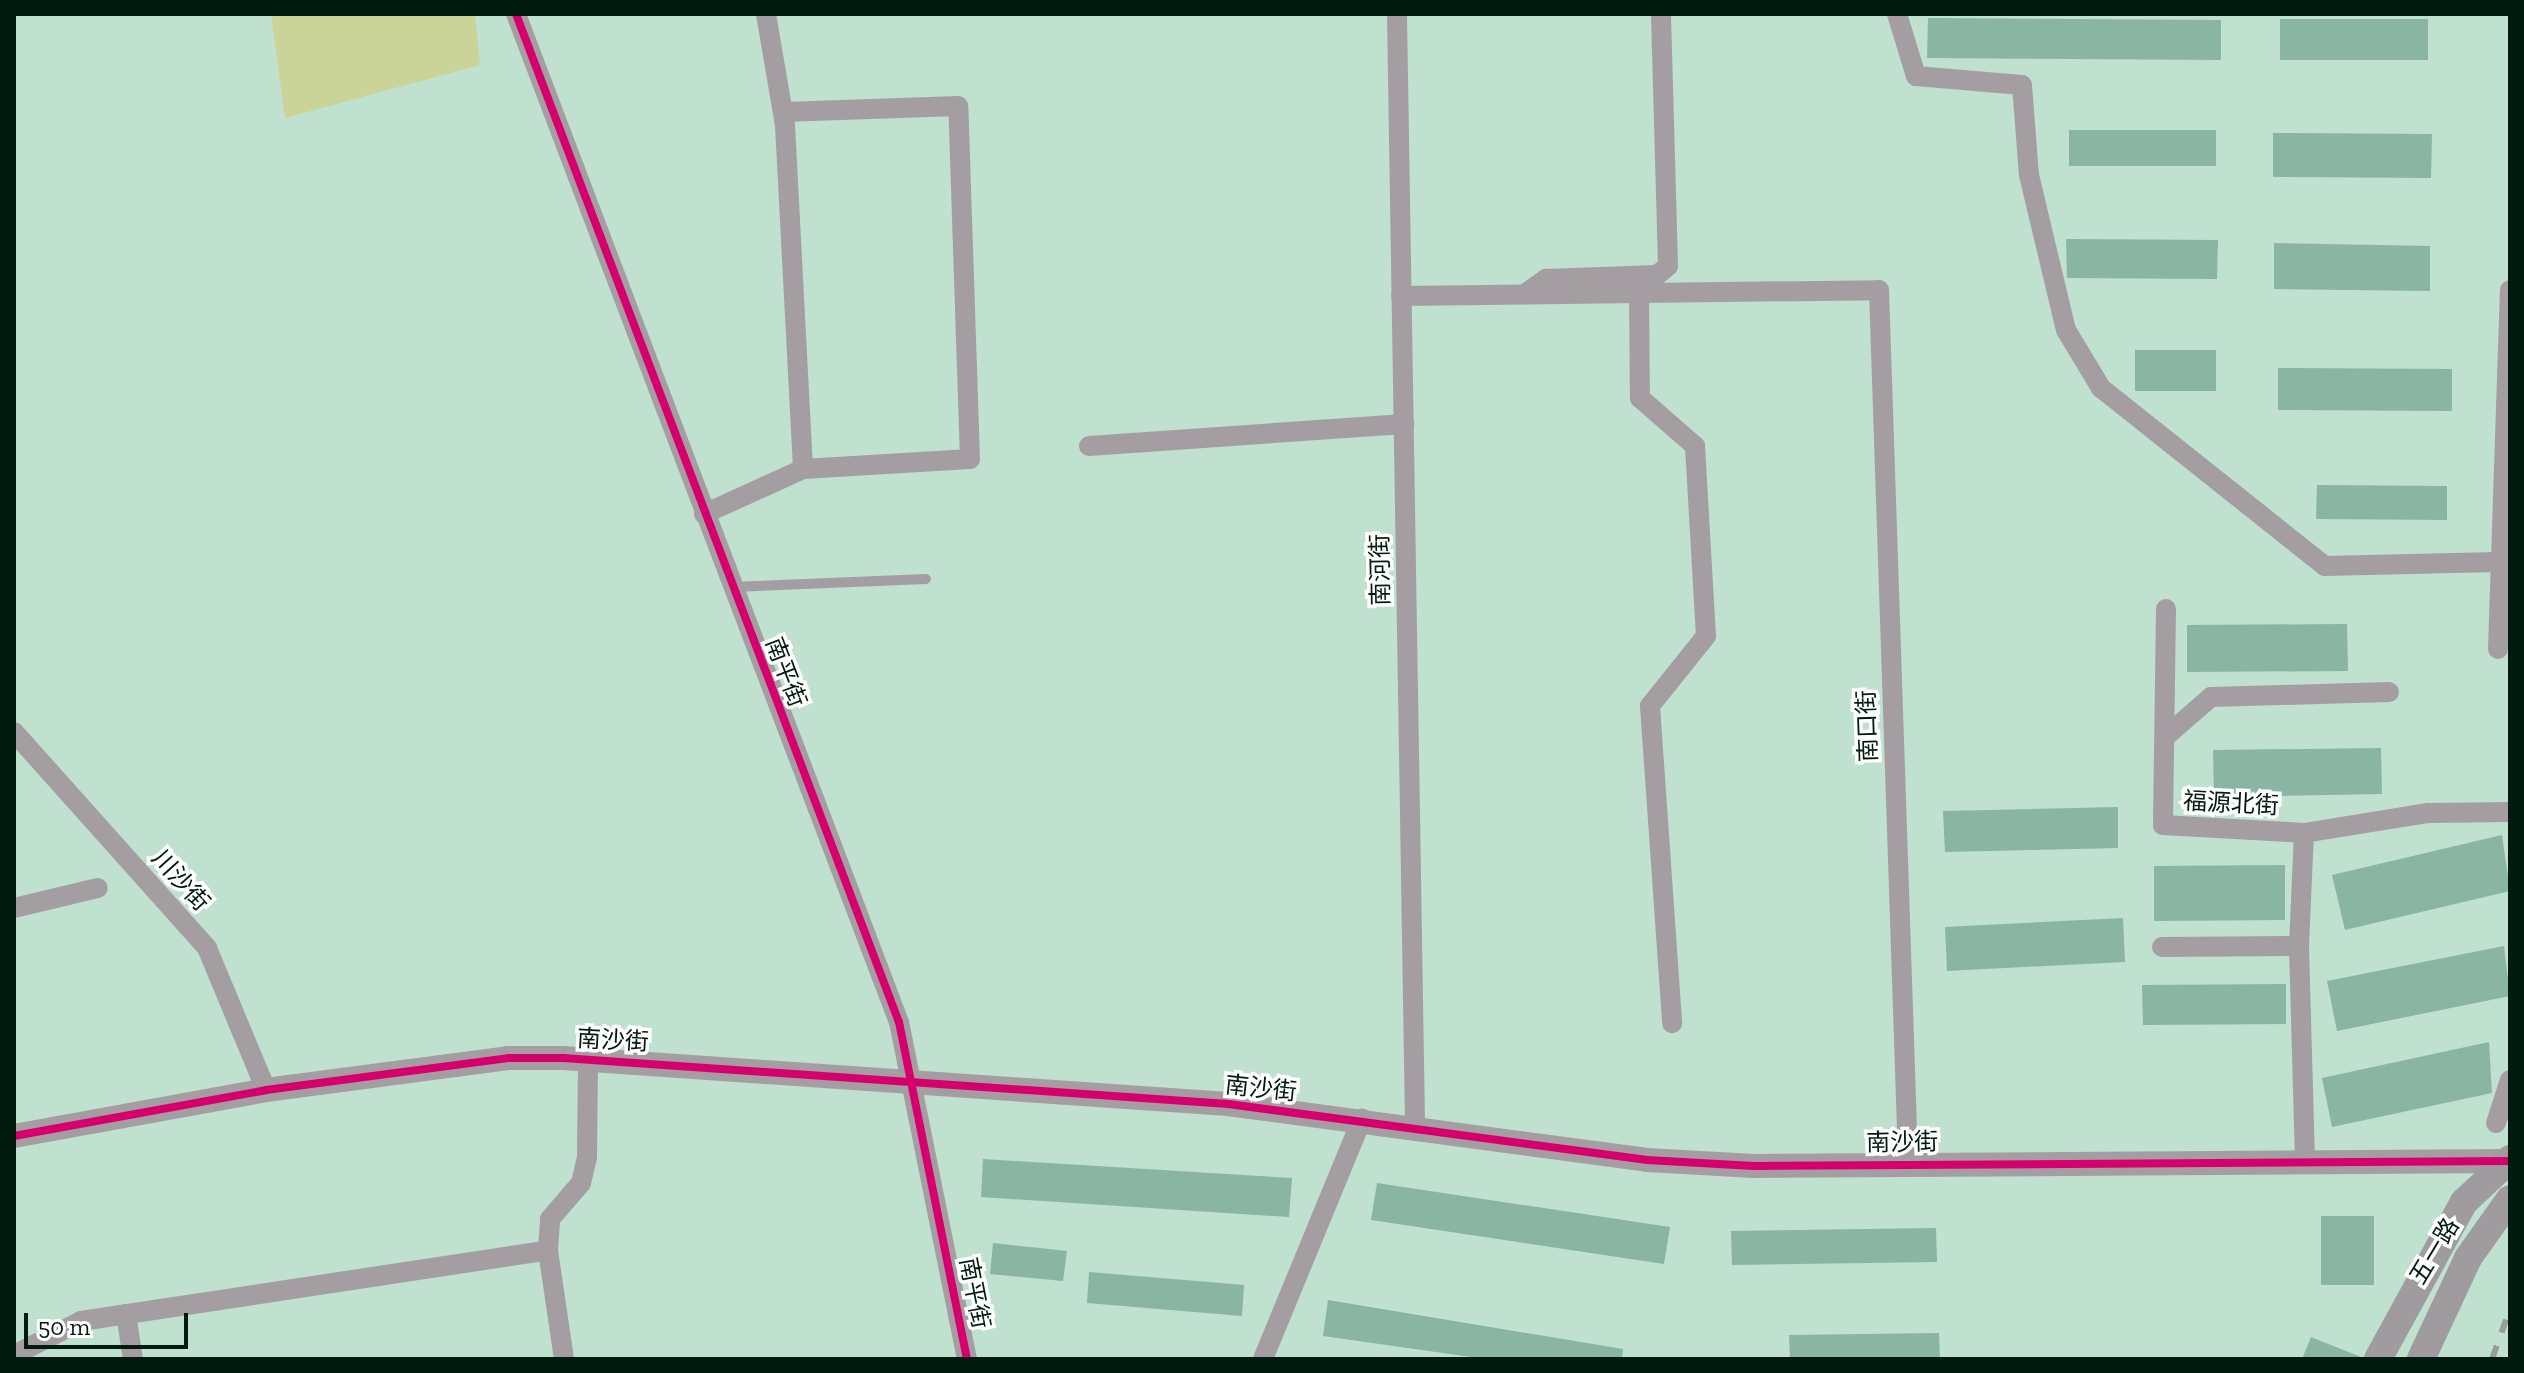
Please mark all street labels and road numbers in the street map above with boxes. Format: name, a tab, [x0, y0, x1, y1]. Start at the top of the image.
street label: 南河街	[1365, 534, 1395, 606]
street label: 南平街	[760, 633, 812, 711]
street label: 南口街	[1851, 690, 1883, 762]
street label: 福源北街	[2182, 786, 2280, 820]
street label: 川沙街	[146, 844, 216, 916]
street label: 南沙街	[576, 1024, 650, 1056]
street label: 南沙街	[1224, 1070, 1298, 1106]
street label: 南沙街	[1866, 1127, 1938, 1157]
street label: 五一路	[2403, 1213, 2465, 1289]
street label: 南平街	[954, 1255, 996, 1331]

